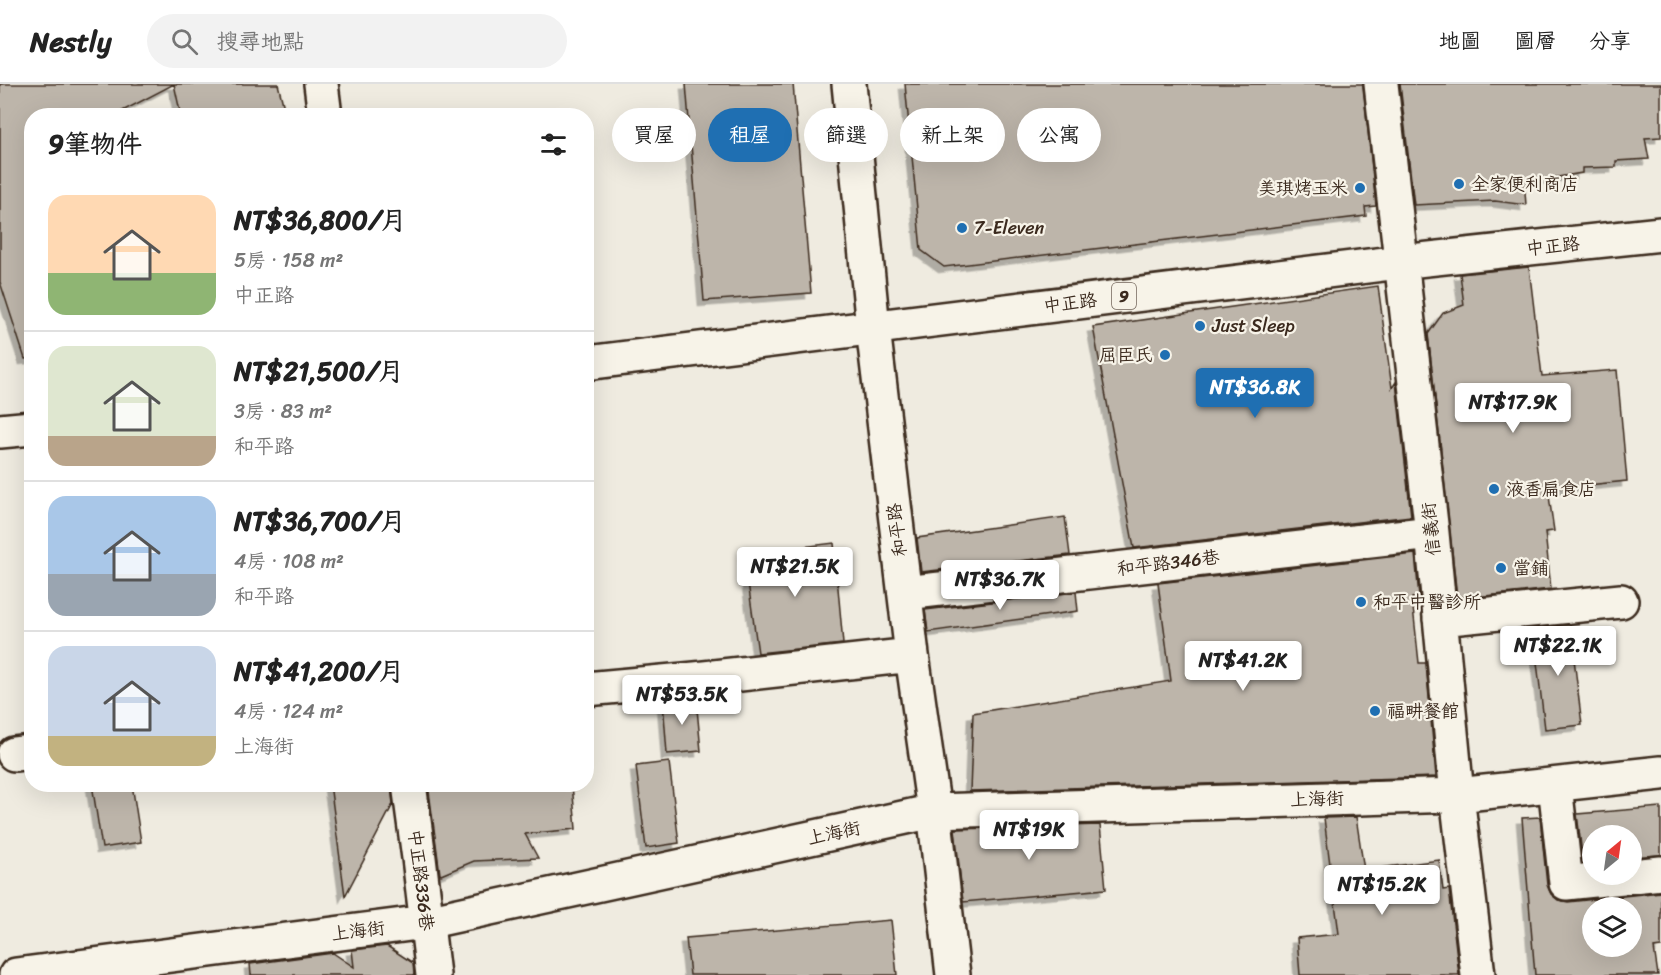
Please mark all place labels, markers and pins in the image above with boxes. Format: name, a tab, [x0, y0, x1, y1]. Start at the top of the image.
place label: 全家便利商店	[1471, 168, 1579, 200]
place label: 美琪烤玉米	[1258, 172, 1348, 204]
marker: 全家便利商店	[1452, 177, 1466, 191]
marker: 美琪烤玉米	[1353, 181, 1367, 195]
place label: 7-Eleven	[974, 212, 1045, 244]
marker: 7-Eleven	[955, 221, 969, 235]
place label: Just Sleep	[1211, 310, 1295, 342]
marker: Just Sleep	[1193, 319, 1207, 333]
place label: 屈臣氏	[1099, 339, 1153, 371]
marker: 屈臣氏	[1158, 348, 1172, 362]
pin: NT$36.8K	[1193, 368, 1317, 419]
pin: NT$17.9K	[1451, 383, 1575, 434]
place label: 液香扁食店	[1506, 473, 1596, 505]
marker: 液香扁食店	[1487, 482, 1501, 496]
pin: NT$21.5K	[733, 547, 857, 598]
place label: 當鋪	[1513, 552, 1549, 584]
pin: NT$36.7K	[938, 560, 1062, 611]
marker: 當鋪	[1494, 561, 1508, 575]
place label: 和平中醫診所	[1373, 586, 1481, 618]
marker: 和平中醫診所	[1354, 595, 1368, 609]
pin: NT$22.1K	[1496, 626, 1620, 677]
pin: NT$41.2K	[1181, 641, 1305, 692]
pin: NT$53.5K	[620, 675, 744, 726]
place label: 福畊餐館	[1387, 695, 1459, 727]
marker: 福畊餐館	[1368, 704, 1382, 718]
pin: NT$19K	[980, 810, 1078, 861]
pin: NT$15.2K	[1320, 865, 1444, 916]

